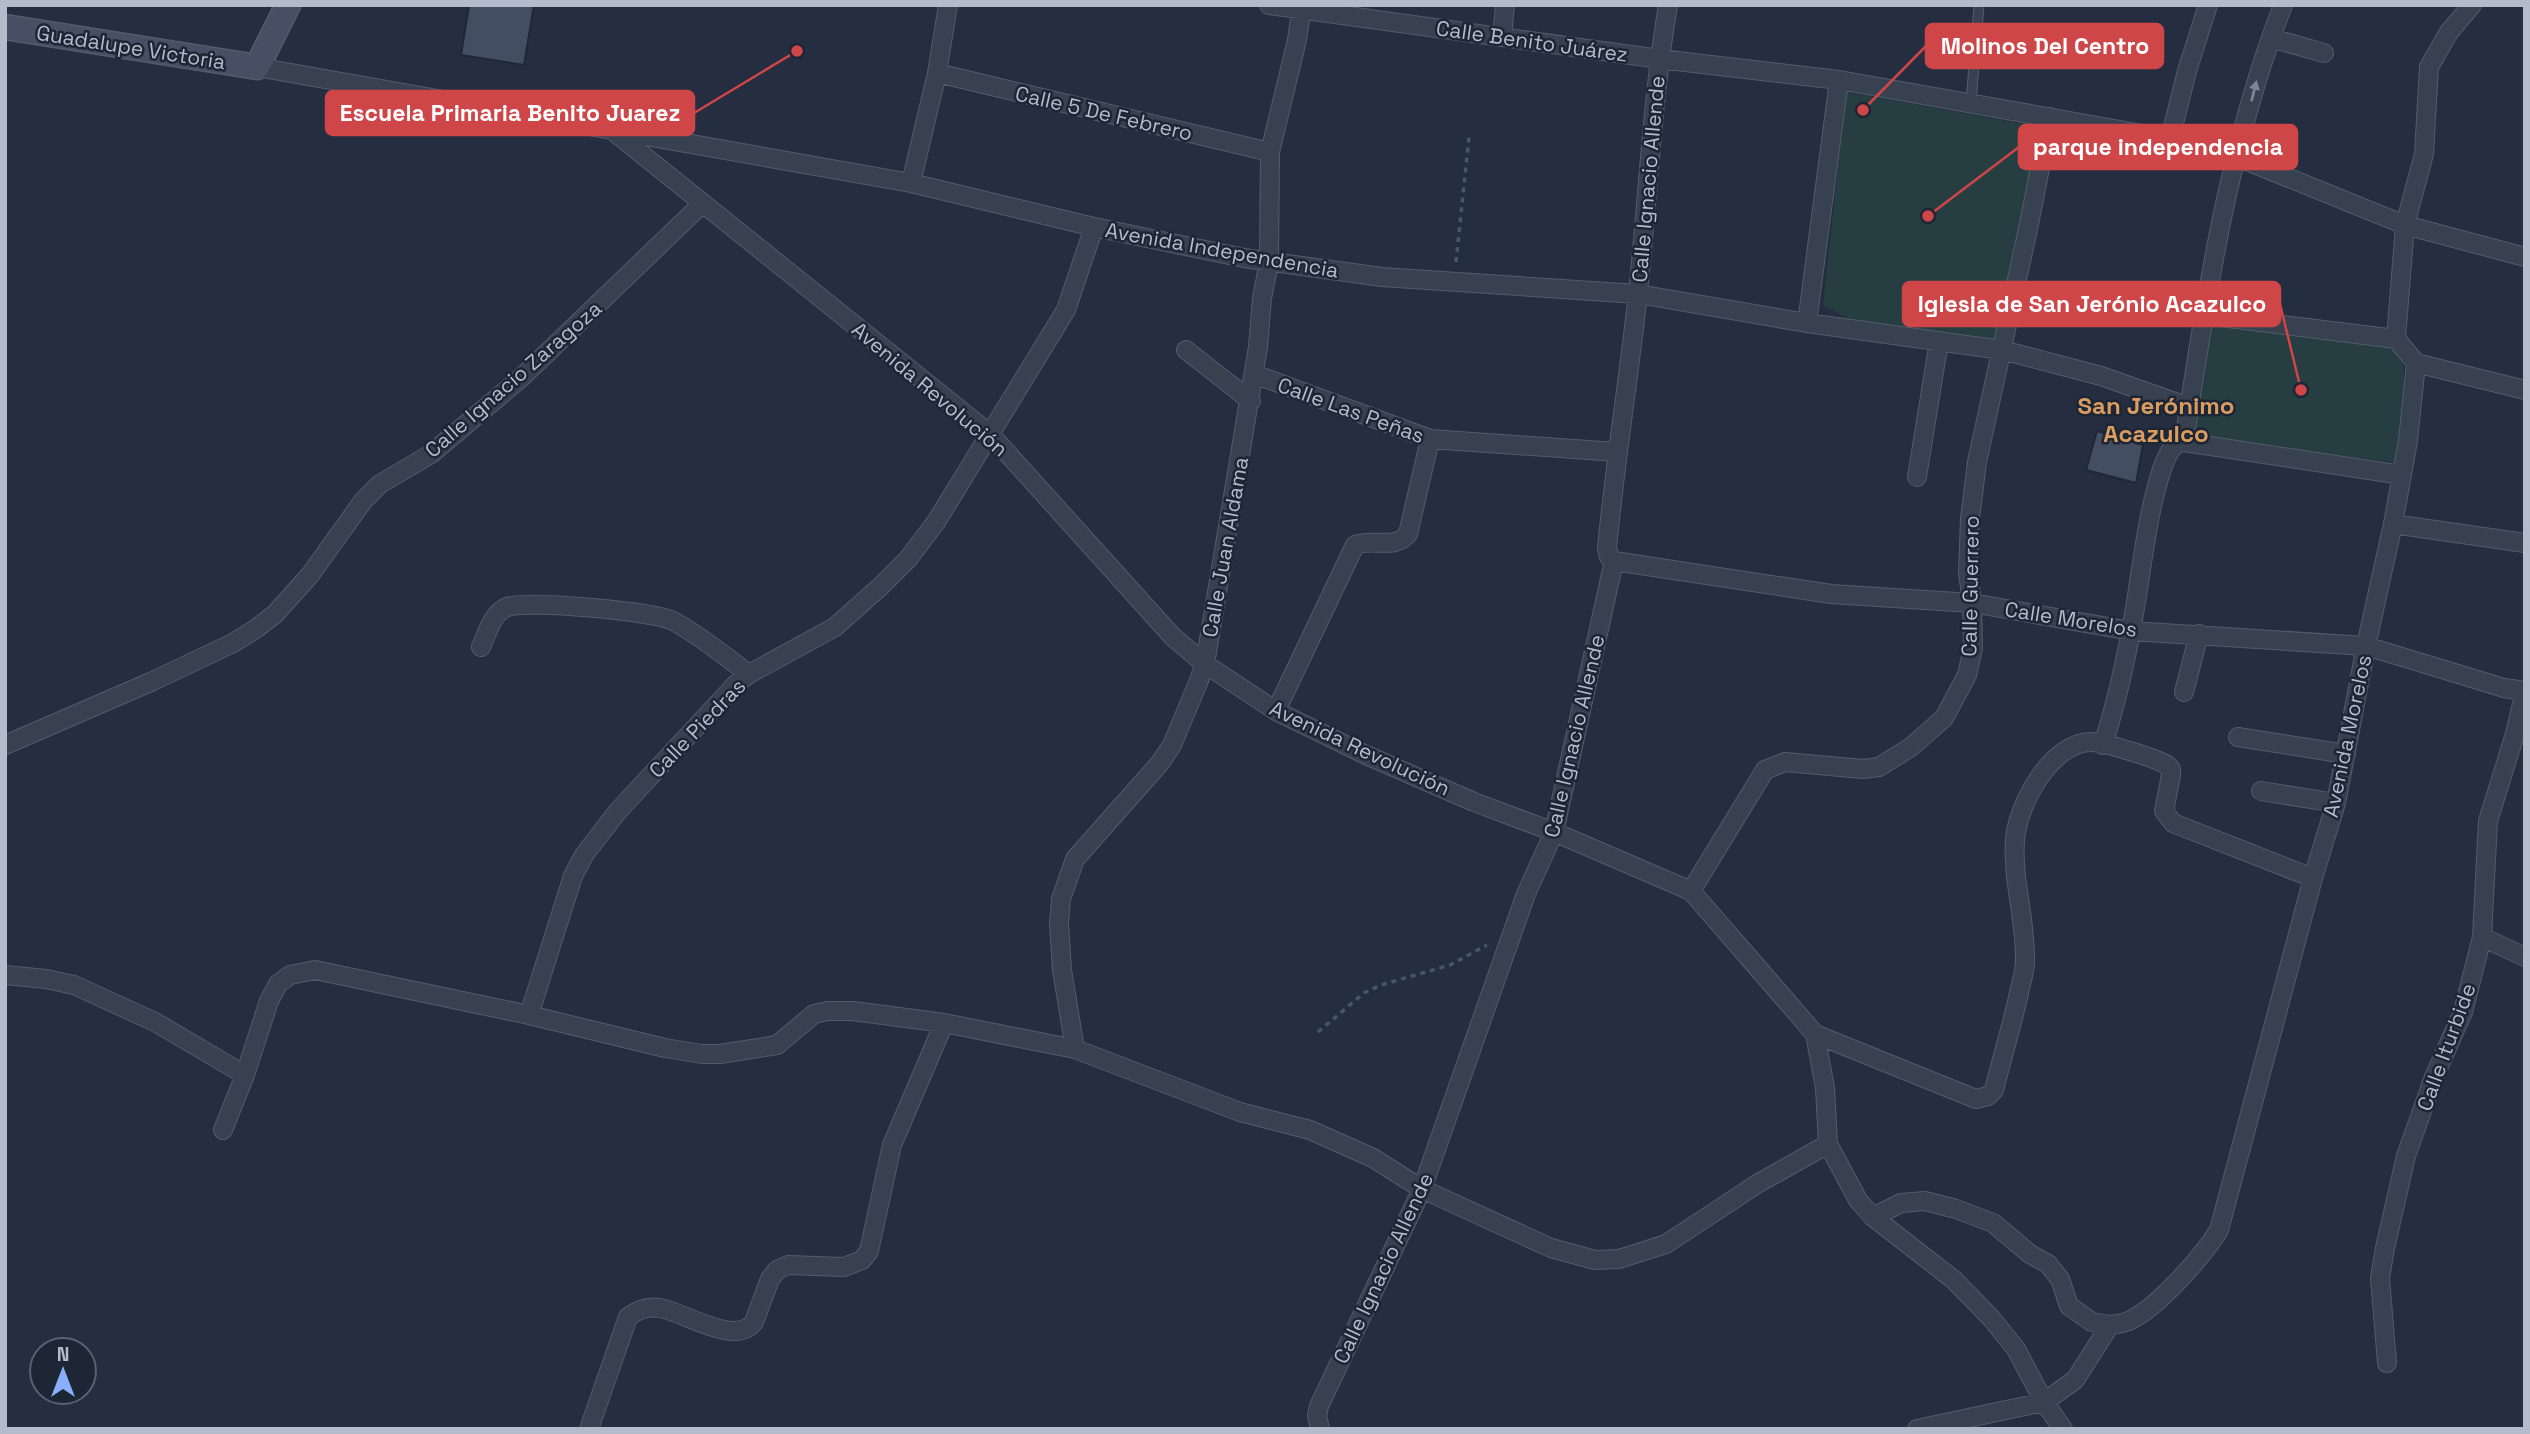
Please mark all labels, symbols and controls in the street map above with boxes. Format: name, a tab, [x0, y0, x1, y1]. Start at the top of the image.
street label: Calle Benito Juárez	[1435, 14, 1629, 68]
street label: Guadalupe Victoria	[35, 19, 227, 75]
callout: Molinos Del Centro	[1926, 24, 2163, 68]
text: Molinos Del Centro	[1941, 31, 2149, 61]
street label: Calle Ignacio Allende	[1626, 74, 1670, 284]
street label: Calle 5 De Febrero	[1013, 79, 1195, 147]
one-way arrow	[2249, 80, 2260, 102]
callout: Escuela Primaria Benito Juarez	[326, 91, 694, 135]
text: Escuela Primaria Benito Juarez	[340, 98, 680, 128]
callout: parque independencia	[2019, 125, 2297, 169]
text: parque independencia	[2033, 132, 2283, 162]
street label: Avenida Independencia	[1103, 216, 1341, 284]
callout: Iglesia de San Jerónio Acazulco	[1903, 282, 2280, 326]
text: Iglesia de San Jerónio Acazulco	[1918, 289, 2266, 319]
street label: Calle Ignacio Zaragoza	[419, 295, 607, 463]
street label: Avenida Revolución	[846, 316, 1014, 462]
street label: Calle Las Peñas	[1274, 371, 1428, 449]
district label: San Jerónimo Acazulco	[2078, 390, 2234, 449]
street label: Calle Juan Aldama	[1196, 455, 1254, 639]
street label: Calle Guerrero	[1955, 515, 1985, 657]
street label: Calle Morelos	[2003, 595, 2139, 643]
street label: Calle Ignacio Allende	[1538, 632, 1610, 840]
street label: Avenida Morelos	[2317, 652, 2377, 820]
street label: Calle Piedras	[643, 673, 751, 783]
street label: Avenida Revolución	[1266, 694, 1454, 802]
street label: Calle Iturbide	[2410, 979, 2482, 1115]
street label: Calle Ignacio Allende	[1327, 1168, 1439, 1368]
north arrow	[28, 1336, 98, 1406]
text: N	[57, 1342, 69, 1367]

